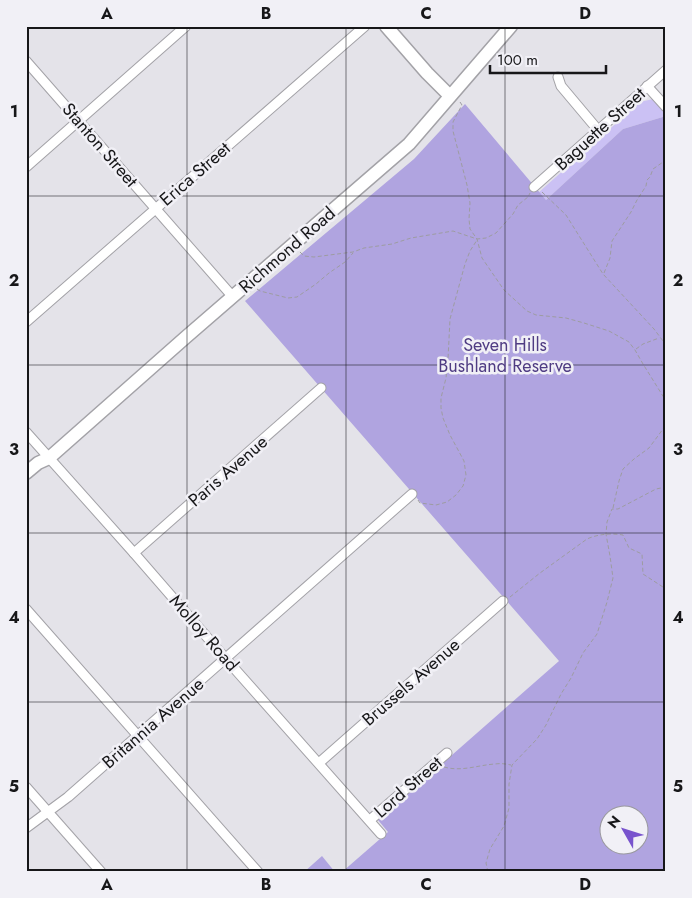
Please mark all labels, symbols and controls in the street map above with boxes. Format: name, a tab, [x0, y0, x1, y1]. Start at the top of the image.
text: A	[100, 2, 113, 25]
text: B	[261, 2, 271, 25]
text: C	[420, 2, 432, 25]
text: D	[579, 2, 591, 25]
scale bar	[490, 42, 606, 74]
text: 100 m	[497, 49, 538, 71]
street label: Baguette Street	[549, 81, 652, 177]
street label: Stanton Street	[56, 97, 144, 193]
text: 1	[10, 100, 18, 123]
text: 1	[674, 100, 682, 123]
street label: Erica Street	[154, 135, 237, 212]
street label: Richmond Road	[233, 201, 341, 299]
text: 2	[9, 269, 19, 292]
text: 2	[673, 269, 683, 292]
park label: Seven Hills Bushland Reserve	[438, 332, 572, 379]
street label: Paris Avenue	[183, 429, 273, 513]
text: 3	[9, 438, 19, 461]
text: 3	[673, 438, 683, 461]
street label: Molloy Road	[163, 589, 245, 677]
text: 4	[8, 606, 20, 629]
text: 4	[672, 606, 684, 629]
street label: Brussels Avenue	[356, 632, 466, 732]
street label: Britannia Avenue	[96, 671, 210, 775]
street label: Lord Street	[368, 750, 448, 824]
text: 5	[9, 775, 19, 798]
text: 5	[673, 775, 683, 798]
north arrow	[600, 806, 650, 856]
text: N	[603, 811, 625, 832]
text: A	[100, 873, 113, 896]
text: B	[261, 873, 271, 896]
text: C	[420, 873, 432, 896]
text: D	[579, 873, 591, 896]

